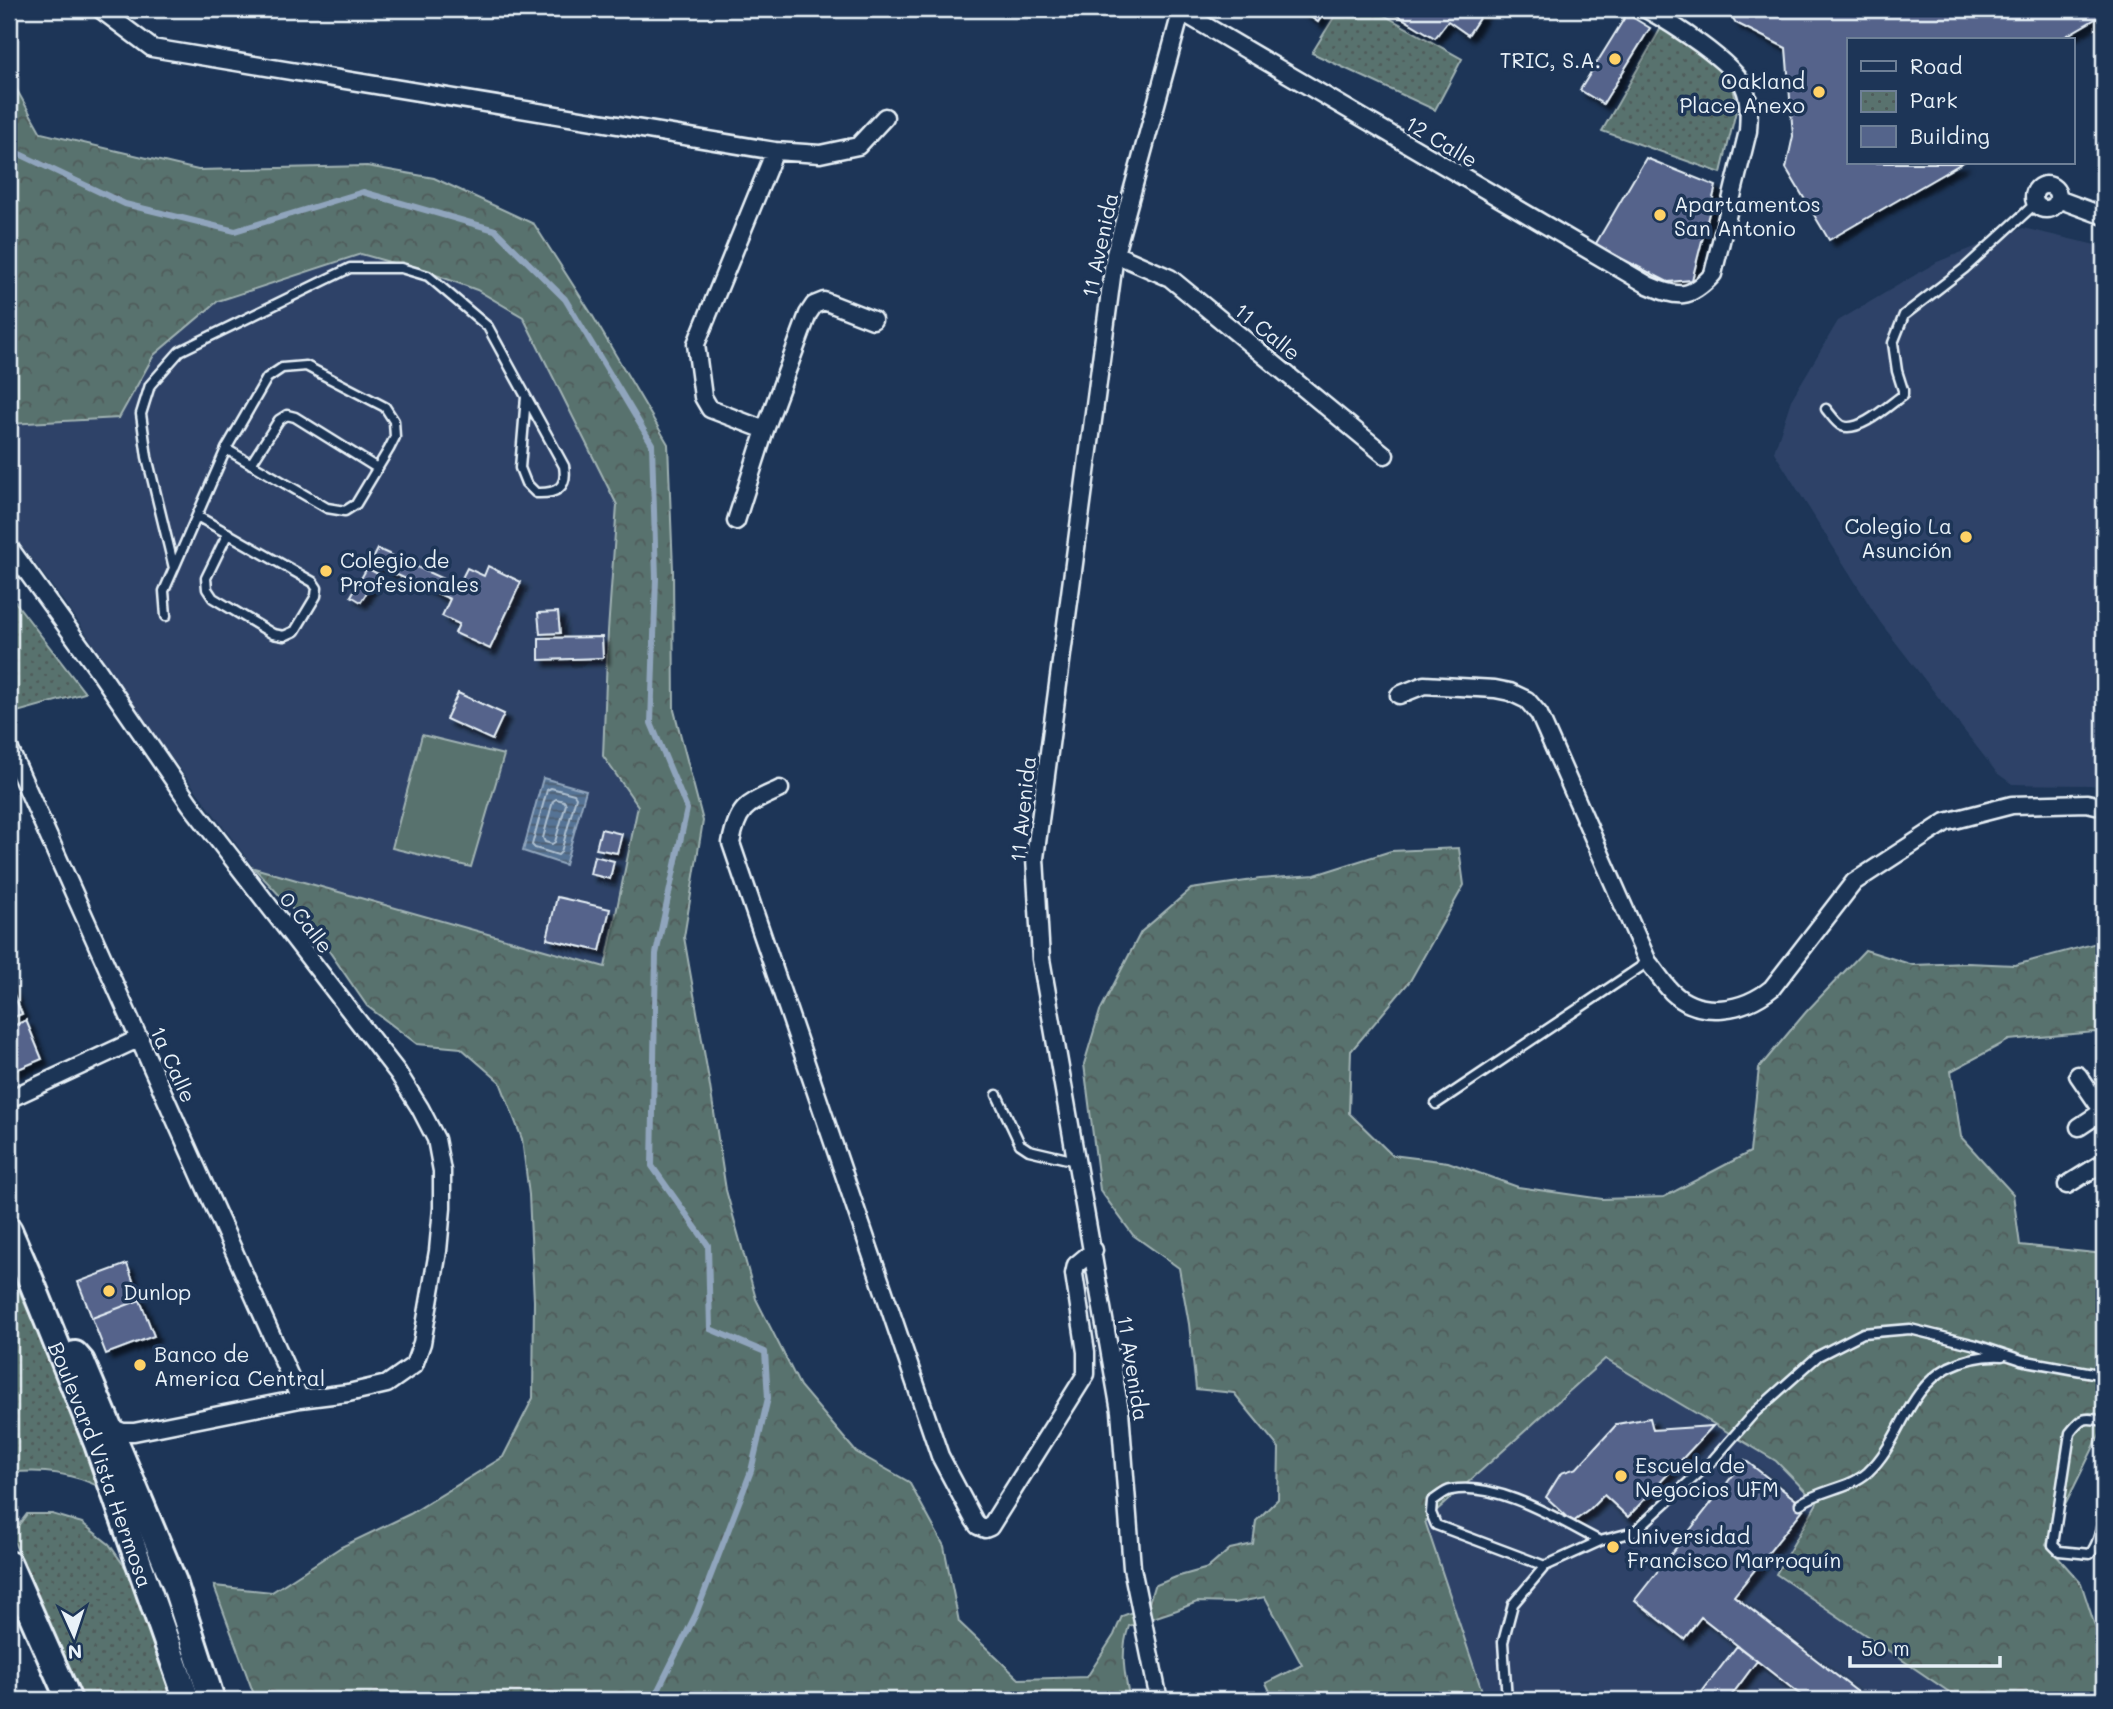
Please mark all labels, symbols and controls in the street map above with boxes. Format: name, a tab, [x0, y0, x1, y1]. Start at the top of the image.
legend	[1847, 38, 2074, 164]
place label: TRIC, S.A.	[1500, 46, 1601, 73]
marker: TRIC, S.A.	[1607, 51, 1623, 67]
text: Road	[1910, 52, 1962, 79]
place label: Oakland Place Anexo	[1679, 67, 1805, 118]
marker: Oakland Place Anexo	[1811, 84, 1827, 100]
text: Park	[1910, 86, 1958, 113]
street label: 12 Calle	[1401, 109, 1483, 173]
text: Building	[1910, 122, 1990, 149]
street label: 11 Avenida	[1075, 190, 1123, 300]
place label: Apartamentos San Antonio	[1674, 190, 1821, 241]
marker: Apartamentos San Antonio	[1652, 207, 1668, 223]
street label: 11 Calle	[1230, 296, 1306, 366]
place label: Colegio La Asunción	[1844, 512, 1952, 563]
marker: Colegio La Asunción	[1958, 529, 1974, 545]
place label: Colegio de Profesionales	[340, 546, 479, 597]
marker: Colegio de Profesionales	[318, 563, 334, 579]
street label: 11 Avenida	[1003, 755, 1041, 863]
street label: 0 Calle	[274, 886, 340, 958]
street label: 1a Calle	[145, 1022, 203, 1106]
place label: Dunlop	[123, 1278, 191, 1305]
marker: Dunlop	[101, 1283, 117, 1299]
street label: 11 Avenida	[1112, 1313, 1156, 1423]
street label: Boulevard Vista Hermosa	[43, 1337, 160, 1591]
place label: Banco de America Central	[154, 1340, 325, 1391]
marker: Banco de America Central	[132, 1357, 148, 1373]
place label: Escuela de Negocios UFM	[1635, 1451, 1779, 1502]
marker: Escuela de Negocios UFM	[1613, 1468, 1629, 1484]
place label: Universidad Francisco Marroquín	[1627, 1522, 1841, 1573]
marker: Universidad Francisco Marroquín	[1605, 1539, 1621, 1555]
north arrow	[38, 1600, 108, 1670]
scale bar	[1850, 1625, 2001, 1669]
text: 50 m	[1861, 1634, 1910, 1661]
text: N	[67, 1640, 83, 1665]

